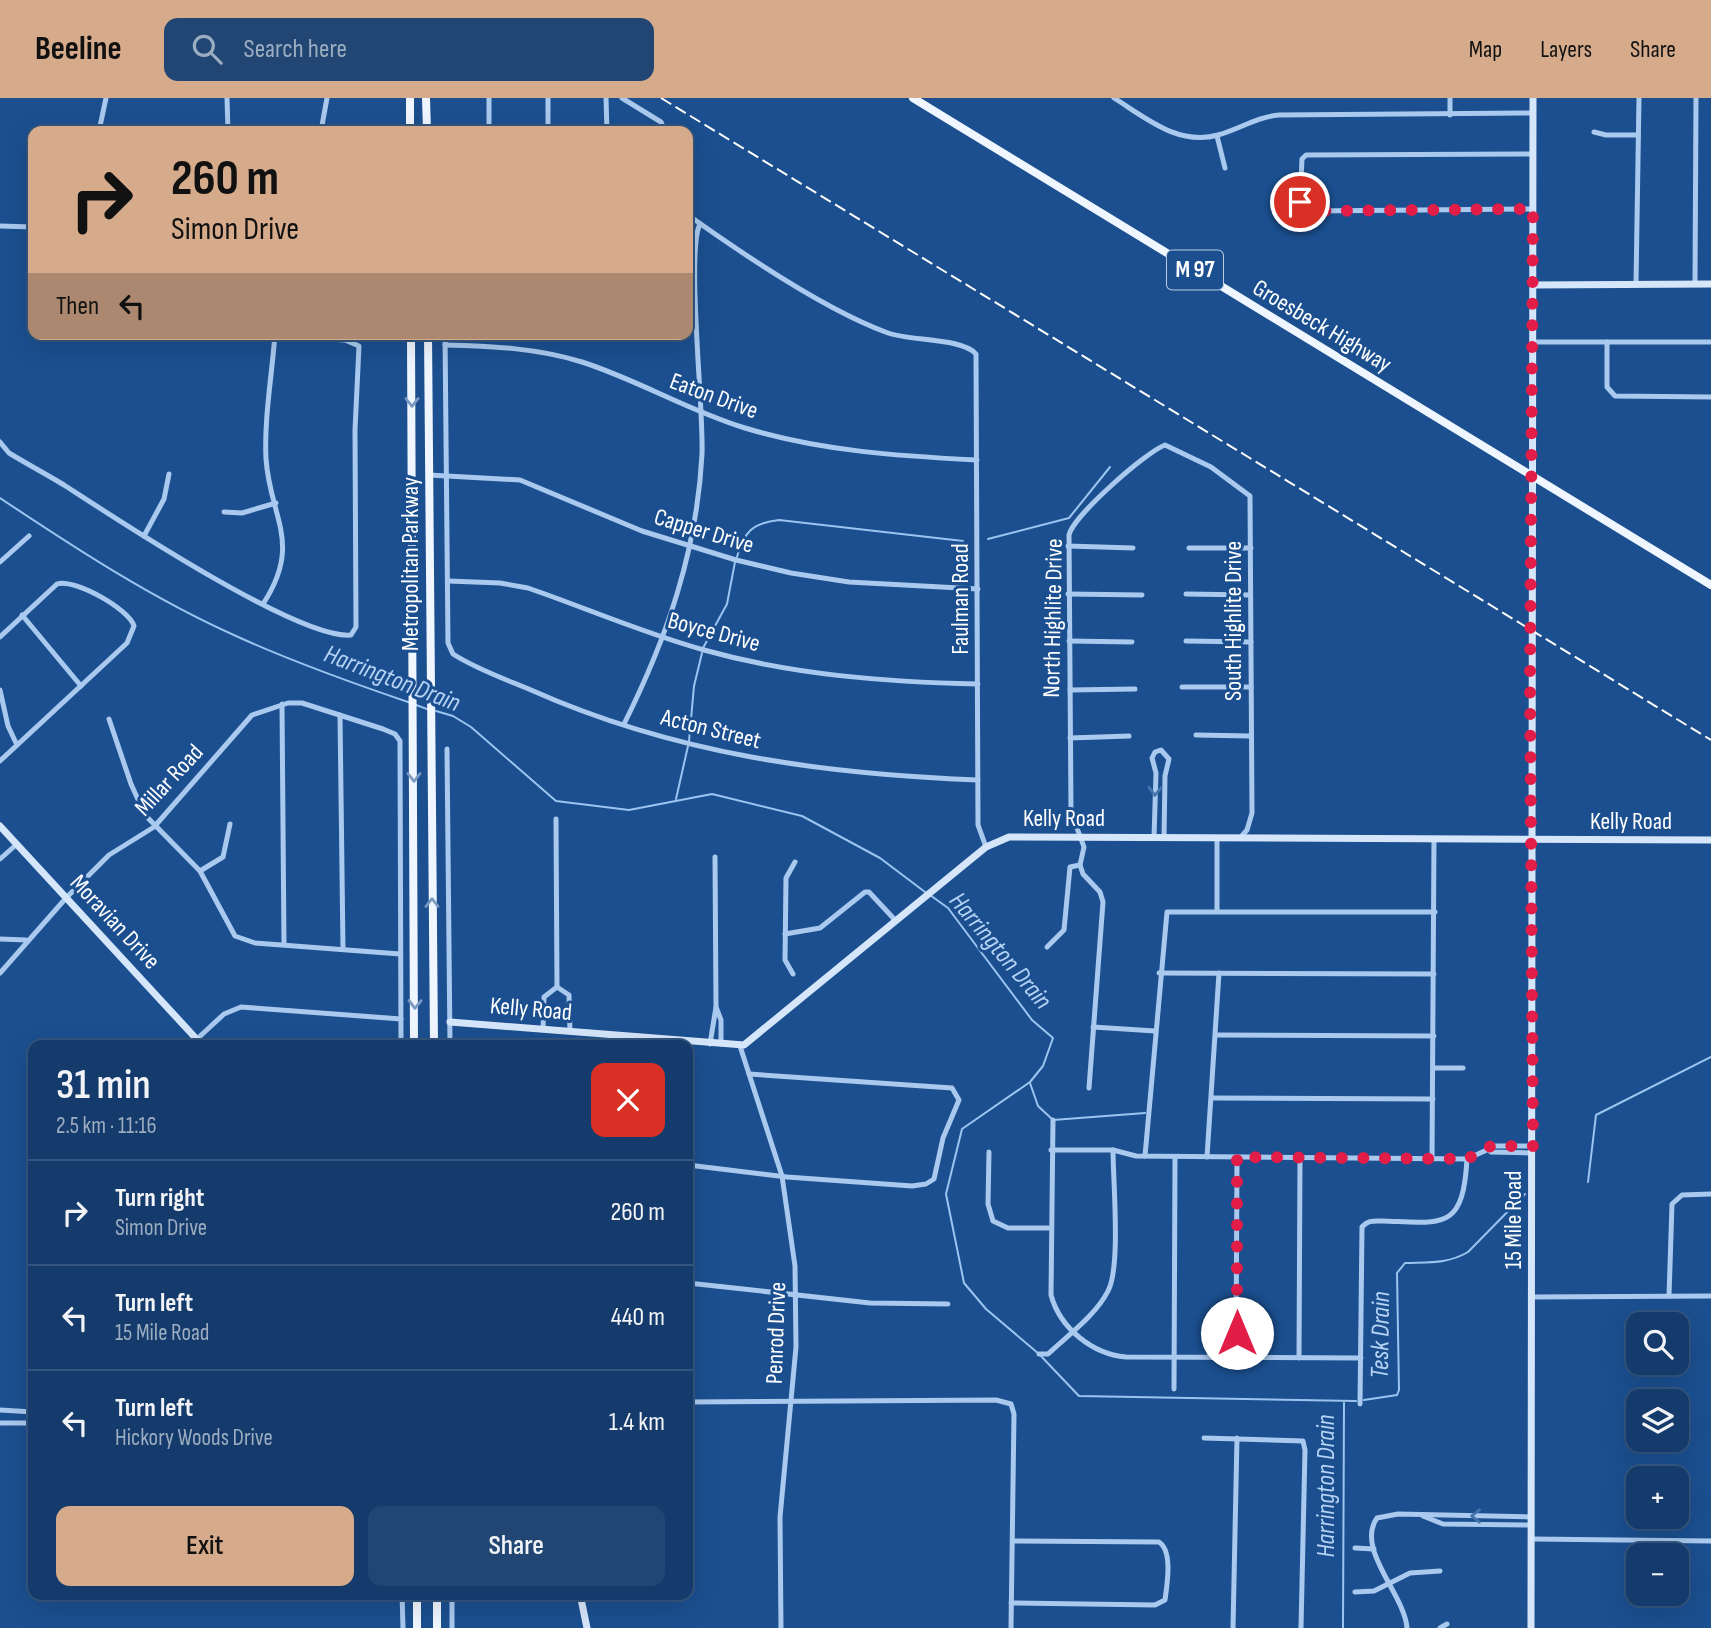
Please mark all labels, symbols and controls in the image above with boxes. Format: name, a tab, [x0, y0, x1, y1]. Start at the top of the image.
search box	[164, 18, 654, 81]
text: Beeline	[35, 29, 122, 69]
icon: search	[188, 30, 226, 68]
text: Search here	[244, 34, 347, 65]
text: Map	[1469, 35, 1502, 64]
text: Layers	[1540, 35, 1592, 64]
text: Share	[1630, 35, 1676, 64]
text: 260 m	[171, 150, 279, 209]
icon: right	[56, 154, 147, 245]
pin	[1270, 172, 1330, 232]
icon: arrive	[1281, 183, 1319, 221]
text: Simon Drive	[171, 210, 299, 249]
road number: M 97	[1167, 251, 1223, 290]
street label: Groesbeck Highway	[1247, 273, 1397, 379]
icon: left	[113, 287, 151, 325]
text: Then	[56, 291, 99, 322]
street label: Eaton Drive	[666, 367, 762, 425]
one-way arrow	[404, 398, 420, 408]
street label: Metropolitan Parkway	[396, 477, 425, 651]
street label: Capper Drive	[651, 502, 757, 560]
street label: North Highlite Drive	[1037, 538, 1069, 698]
street label: South Highlite Drive	[1219, 541, 1248, 701]
street label: Faulman Road	[946, 543, 975, 655]
street label: Boyce Drive	[665, 606, 763, 658]
water label: Harrington Drain	[320, 639, 464, 719]
street label: Acton Street	[657, 702, 764, 755]
street label: Millar Road	[129, 738, 209, 822]
one-way arrow	[406, 772, 422, 782]
one-way arrow	[1147, 786, 1163, 797]
street label: Kelly Road	[1023, 804, 1105, 833]
street label: Kelly Road	[1590, 807, 1672, 836]
street label: Moravian Drive	[64, 869, 166, 975]
water label: Harrington Drain	[942, 886, 1058, 1016]
one-way arrow	[424, 897, 439, 908]
street label: Kelly Road	[489, 991, 573, 1027]
one-way arrow	[407, 999, 423, 1010]
text: 31 min	[56, 1060, 151, 1111]
button: close	[591, 1063, 665, 1137]
text: 2.5 km · 11:16	[56, 1112, 157, 1140]
street label: 15 Mile Road	[1499, 1171, 1528, 1269]
text: Turn right	[115, 1183, 204, 1214]
icon: right	[56, 1194, 94, 1232]
text: 260 m	[610, 1197, 665, 1228]
text: Simon Drive	[115, 1214, 207, 1242]
street label: Penrod Drive	[760, 1281, 792, 1385]
text: Turn left	[115, 1288, 193, 1319]
water label: Tesk Drain	[1365, 1291, 1397, 1379]
position arrow	[1200, 1296, 1274, 1370]
icon: left	[56, 1299, 94, 1337]
text: 440 m	[611, 1302, 665, 1333]
map controls	[1626, 1312, 1689, 1606]
button: search	[1626, 1312, 1689, 1375]
text: 15 Mile Road	[115, 1319, 209, 1347]
button: layers	[1626, 1389, 1689, 1452]
text: Turn left	[115, 1393, 193, 1424]
icon: left	[56, 1404, 94, 1442]
text: 1.4 km	[609, 1407, 665, 1438]
water label: Harrington Drain	[1311, 1414, 1342, 1558]
text: Hickory Woods Drive	[115, 1424, 273, 1452]
button: +	[1626, 1466, 1689, 1529]
button: Exit	[56, 1506, 354, 1586]
button: Share	[368, 1506, 665, 1586]
one-way arrow	[1470, 1508, 1481, 1524]
button: −	[1626, 1543, 1689, 1606]

